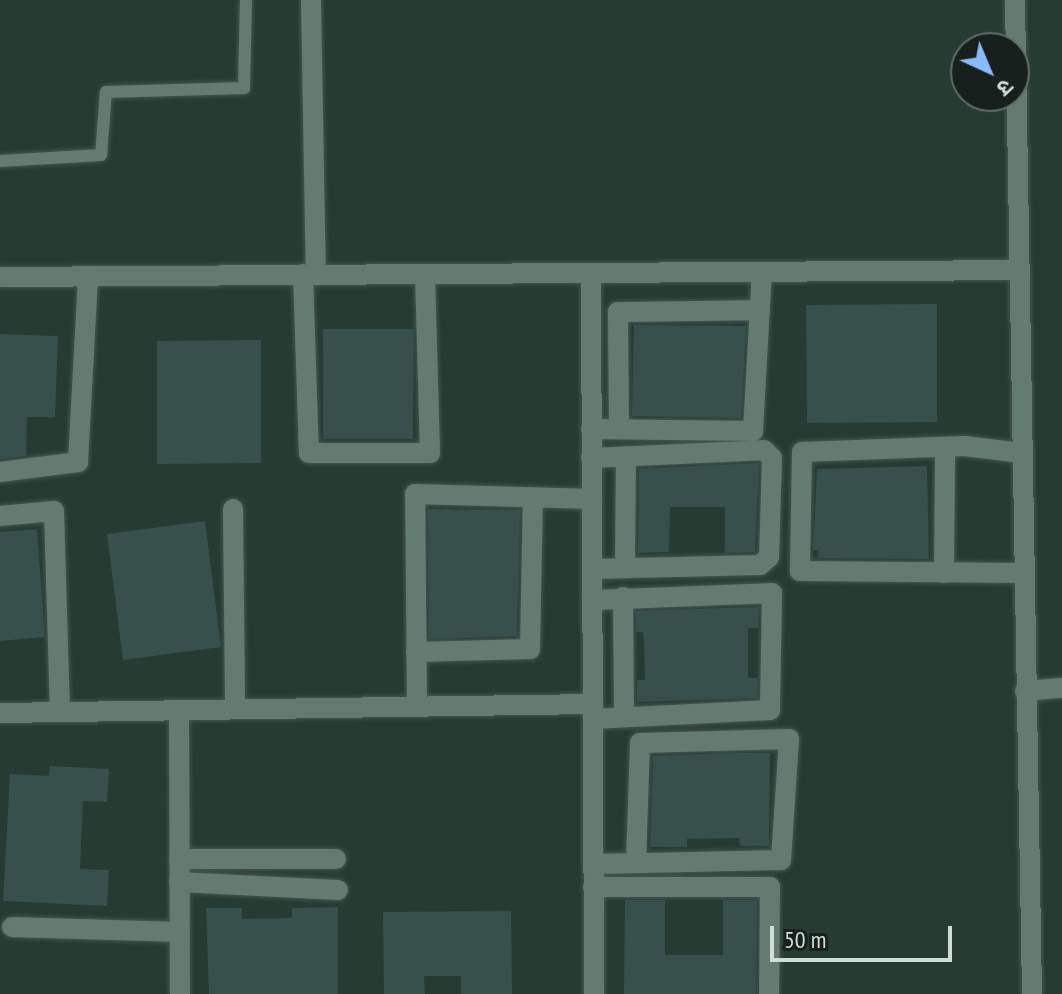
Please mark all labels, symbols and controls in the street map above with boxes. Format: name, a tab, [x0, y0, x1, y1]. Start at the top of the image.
north arrow	[950, 32, 1030, 112]
text: उ	[991, 73, 1020, 102]
scale bar	[774, 910, 956, 960]
text: 50 m	[784, 924, 826, 955]

